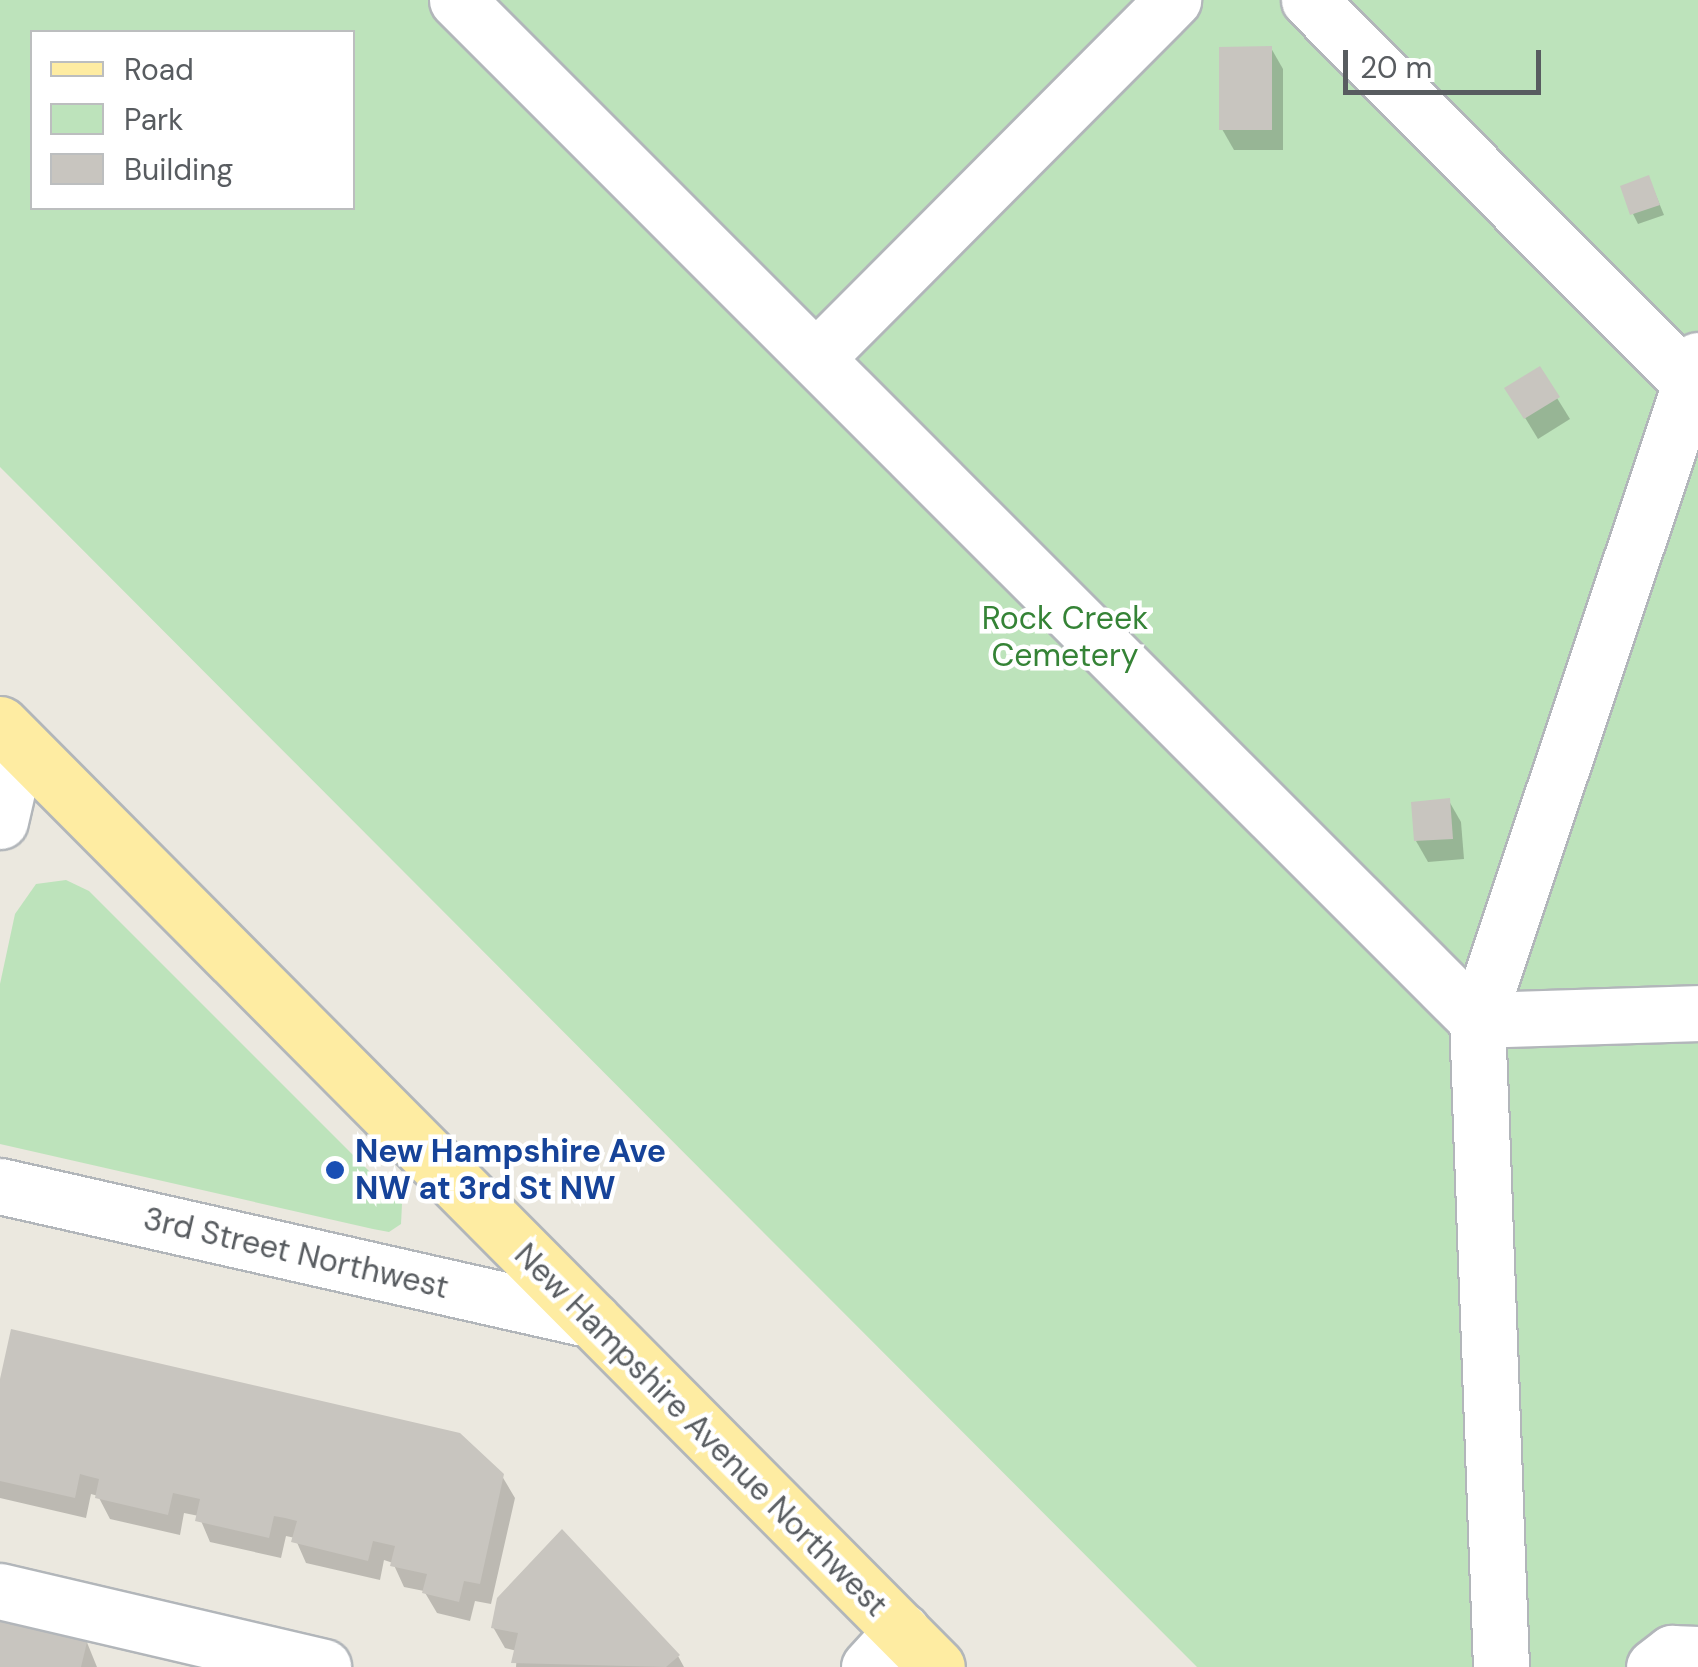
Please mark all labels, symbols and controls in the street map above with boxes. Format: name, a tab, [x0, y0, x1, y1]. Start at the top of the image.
legend	[30, 30, 355, 210]
scale bar	[1348, 30, 1546, 92]
text: 20 m	[1360, 48, 1432, 87]
text: Road	[124, 50, 194, 89]
text: Park	[124, 100, 183, 139]
text: Building	[124, 150, 233, 189]
park label: Rock Creek Cemetery	[982, 600, 1148, 675]
place label: New Hampshire Ave NW at 3rd St NW	[355, 1133, 666, 1208]
marker: New Hampshire Ave NW at 3rd St NW	[324, 1159, 346, 1181]
street label: 3rd Street Northwest	[140, 1199, 452, 1307]
street label: New Hampshire Avenue Northwest	[507, 1236, 895, 1624]

